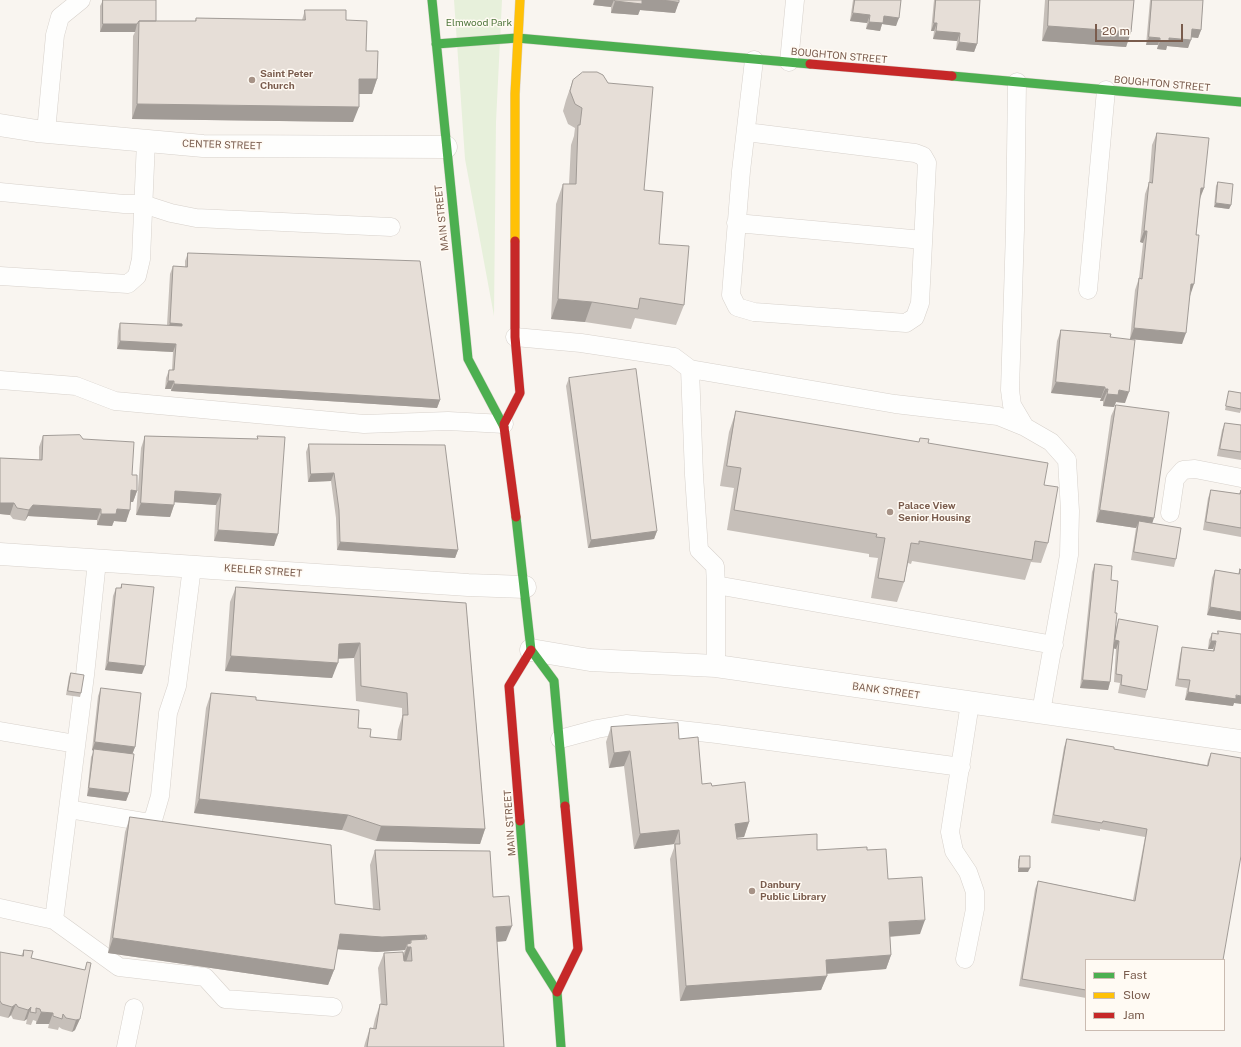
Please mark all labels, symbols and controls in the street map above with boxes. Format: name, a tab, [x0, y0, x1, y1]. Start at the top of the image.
scale bar	[1097, 16, 1185, 42]
park label: Elmwood Park	[446, 17, 512, 29]
text: 20 m	[1102, 24, 1130, 38]
street label: BOUGHTON STREET	[790, 46, 888, 66]
place label: Saint Peter Church	[260, 68, 313, 92]
street label: BOUGHTON STREET	[1113, 74, 1211, 94]
marker: Saint Peter Church	[247, 75, 257, 85]
street label: CENTER STREET	[182, 138, 262, 152]
street label: MAIN STREET	[433, 184, 451, 252]
place label: Palace View Senior Housing	[898, 500, 971, 524]
marker: Palace View Senior Housing	[885, 507, 895, 517]
street label: KEELER STREET	[223, 562, 303, 580]
street label: BANK STREET	[851, 680, 921, 702]
street label: MAIN STREET	[502, 789, 518, 857]
place label: Danbury Public Library	[760, 879, 826, 902]
marker: Danbury Public Library	[747, 886, 757, 896]
legend	[1085, 959, 1225, 1031]
text: Fast	[1123, 968, 1147, 982]
text: Slow	[1123, 988, 1150, 1002]
text: Jam	[1123, 1008, 1145, 1022]

